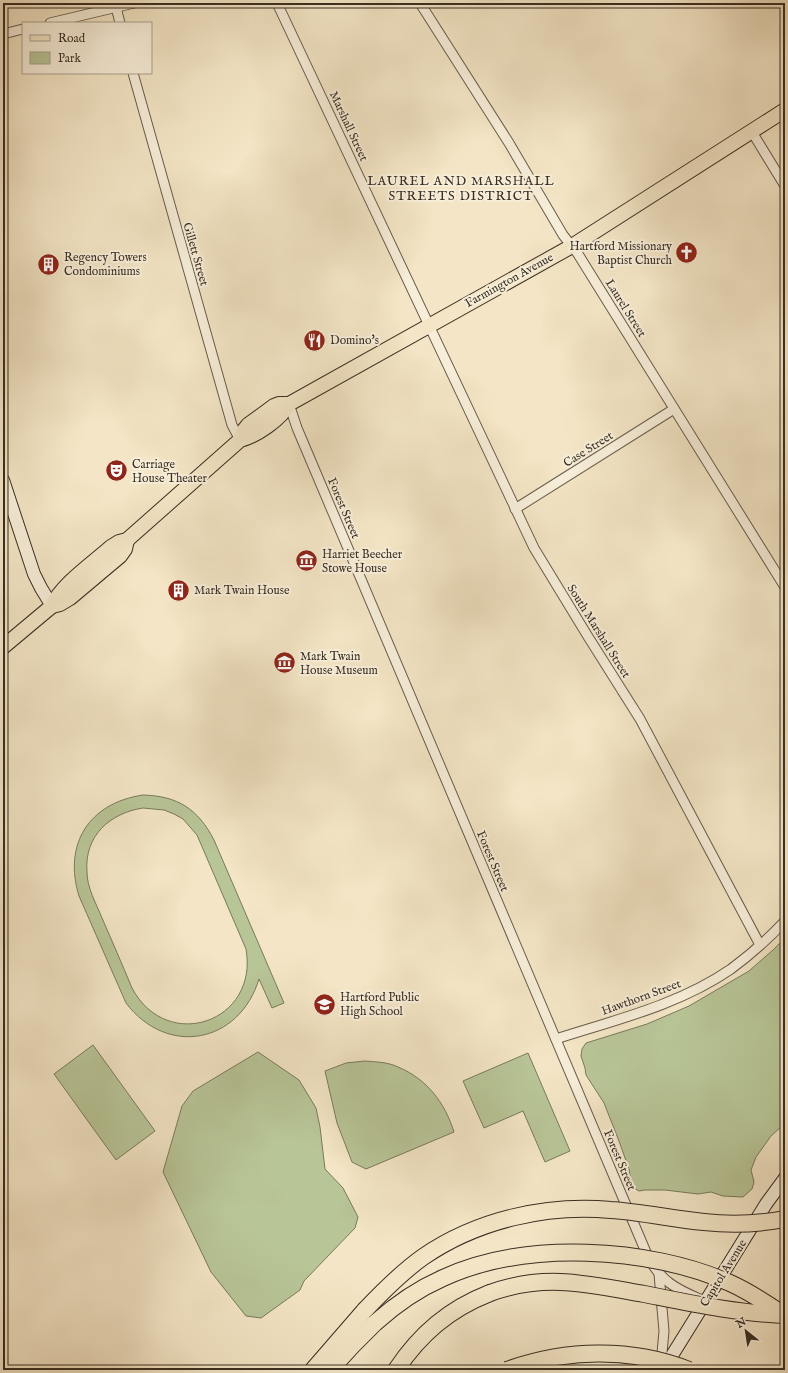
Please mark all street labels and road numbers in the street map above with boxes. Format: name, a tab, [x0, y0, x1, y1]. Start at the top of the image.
street label: Marshall Street	[326, 89, 371, 164]
street label: Gillett Street	[179, 221, 212, 288]
street label: Farmington Avenue	[462, 250, 556, 311]
street label: Laurel Street	[602, 276, 649, 340]
street label: Case Street	[561, 428, 616, 471]
street label: Forest Street	[324, 476, 363, 541]
street label: South Marshall Street	[564, 582, 633, 681]
street label: Forest Street	[473, 829, 512, 894]
street label: Hawthorn Street	[599, 976, 683, 1019]
street label: Forest Street	[600, 1128, 639, 1193]
street label: Capitol Avenue	[697, 1236, 751, 1310]

